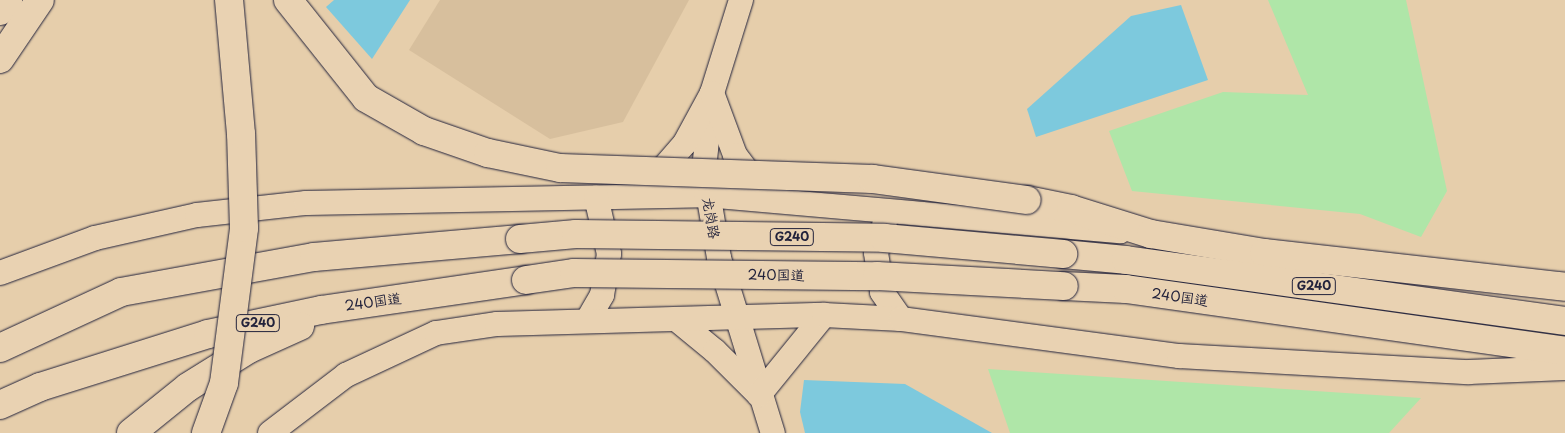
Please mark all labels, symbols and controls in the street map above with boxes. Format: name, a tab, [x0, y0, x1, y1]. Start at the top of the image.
street label: 龙岗路	[699, 196, 723, 240]
road number: G240	[770, 228, 814, 246]
street label: 240国道	[747, 266, 805, 284]
road number: G240	[1292, 276, 1336, 296]
street label: 240国道	[1151, 285, 1209, 309]
street label: 240国道	[344, 290, 402, 314]
road number: G240	[236, 314, 280, 332]

